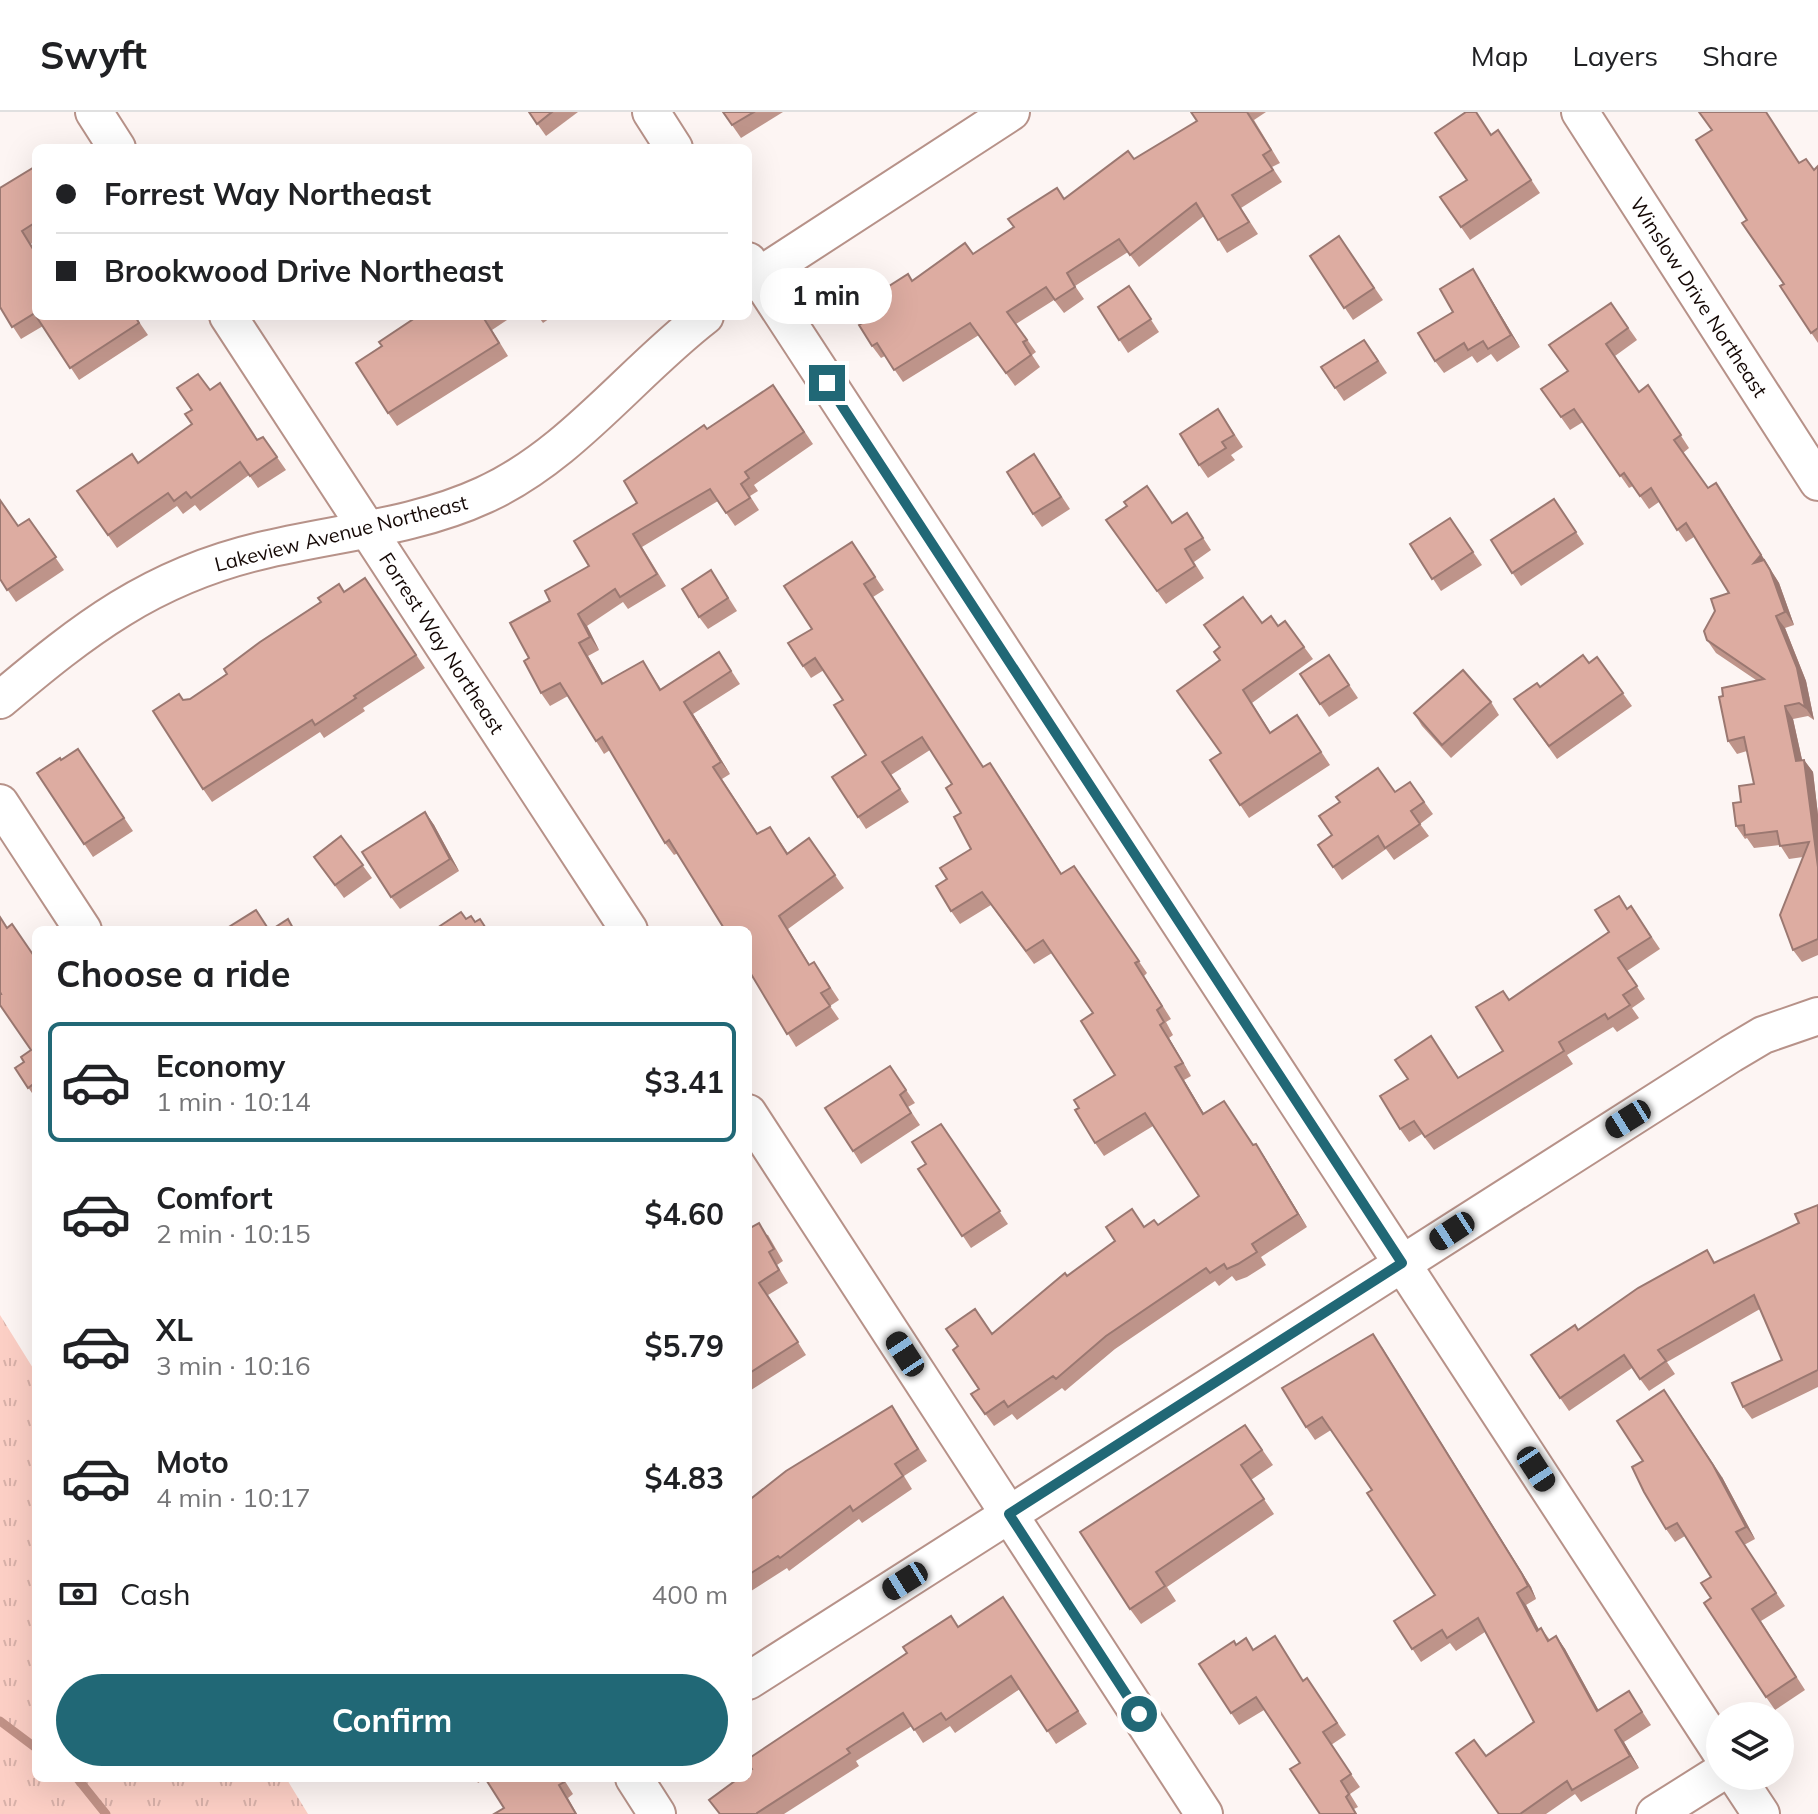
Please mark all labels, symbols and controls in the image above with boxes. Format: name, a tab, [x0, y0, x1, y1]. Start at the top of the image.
text: Swyft	[40, 31, 147, 79]
text: Map	[1471, 38, 1528, 73]
text: Layers	[1572, 38, 1658, 73]
text: Share	[1702, 38, 1778, 73]
text: Forrest Way Northeast	[104, 175, 431, 213]
street label: Winslow Drive Northeast	[1625, 192, 1773, 402]
text: Brookwood Drive Northeast	[104, 252, 503, 290]
callout: 1 min	[761, 267, 893, 323]
text: 1 min	[792, 279, 860, 312]
route end	[809, 365, 845, 401]
street label: Lakeview Avenue Northeast	[212, 489, 470, 577]
street label: Forrest Way Northeast	[374, 548, 510, 738]
text: Choose a ride	[56, 951, 290, 996]
icon: car	[60, 1046, 132, 1118]
text: Economy	[156, 1047, 285, 1085]
text: $3.41	[645, 1063, 724, 1101]
text: 1 min · 10:14	[156, 1085, 311, 1118]
car	[1601, 1096, 1655, 1142]
icon: car	[60, 1178, 132, 1250]
text: Comfort	[156, 1179, 273, 1217]
text: $4.60	[645, 1195, 724, 1233]
car	[1425, 1208, 1479, 1254]
text: 2 min · 10:15	[156, 1217, 311, 1250]
icon: car	[60, 1310, 132, 1382]
text: XL	[156, 1311, 193, 1349]
text: $5.79	[645, 1327, 724, 1365]
car	[882, 1327, 928, 1381]
text: 3 min · 10:16	[156, 1349, 311, 1382]
icon: car	[60, 1442, 132, 1514]
car	[1513, 1442, 1559, 1496]
text: Moto	[156, 1443, 229, 1481]
text: $4.83	[645, 1459, 724, 1497]
text: 4 min · 10:17	[156, 1481, 311, 1514]
car	[878, 1558, 932, 1604]
icon: cash	[56, 1572, 100, 1616]
text: Cash	[120, 1575, 191, 1613]
text: 400 m	[652, 1578, 728, 1611]
button: Confirm	[56, 1674, 728, 1766]
route start	[1121, 1696, 1157, 1732]
map controls	[1706, 1702, 1794, 1790]
button: layers	[1706, 1702, 1794, 1790]

